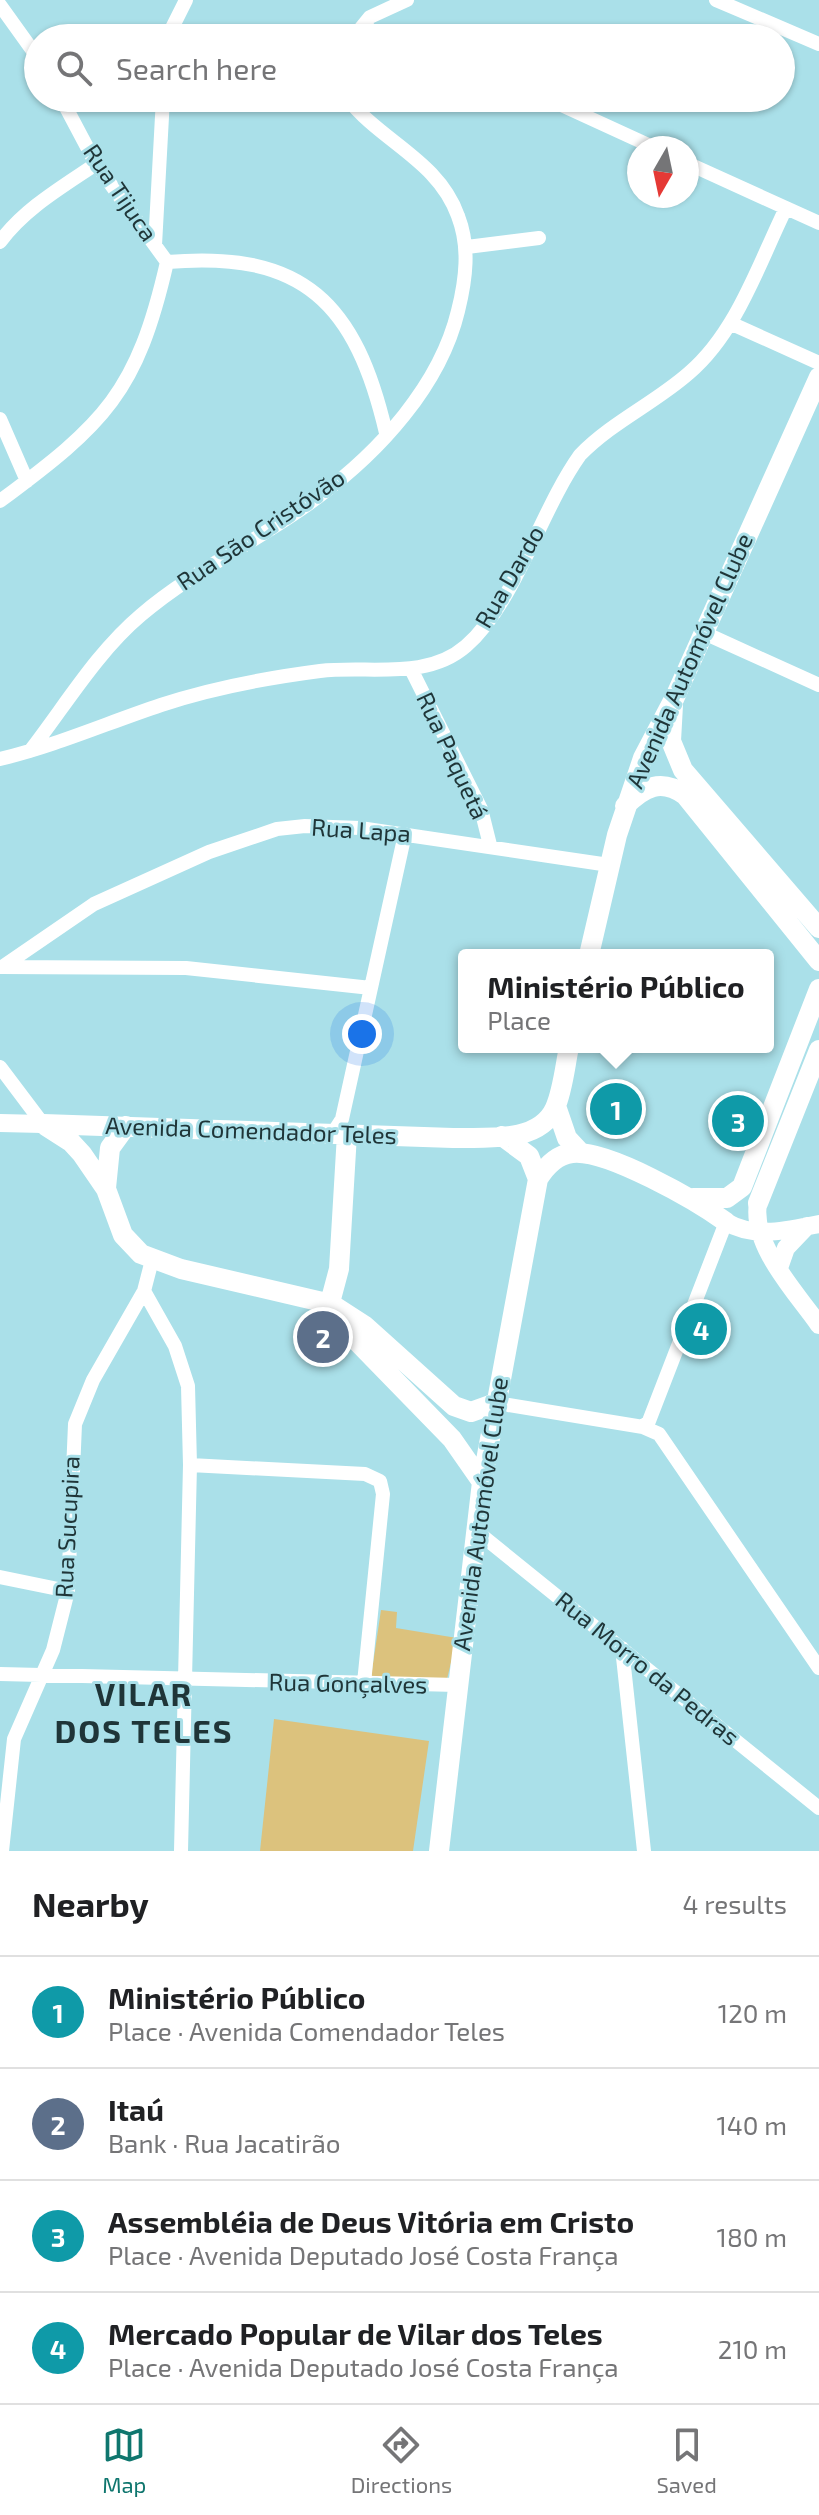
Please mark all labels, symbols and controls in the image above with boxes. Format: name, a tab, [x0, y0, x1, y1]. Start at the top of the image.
search box	[24, 24, 795, 112]
icon: search	[52, 46, 96, 90]
text: Search here	[116, 50, 277, 86]
north arrow	[627, 136, 699, 208]
street label: Rua Tijuca	[78, 138, 164, 246]
street label: Rua São Cristóvão	[171, 462, 350, 596]
street label: Rua Dardo	[468, 520, 549, 632]
street label: Avenida Automóvel Clube	[619, 529, 758, 792]
street label: Rua Paquetá	[411, 687, 495, 824]
street label: Rua Lapa	[310, 812, 412, 847]
popup	[458, 949, 774, 1053]
text: Ministério Público	[487, 968, 745, 1004]
text: Place	[487, 1004, 551, 1035]
your location	[342, 1014, 382, 1054]
pin: 1	[590, 1079, 642, 1139]
pin: 3	[712, 1091, 764, 1151]
street label: Avenida Comendador Teles	[105, 1110, 397, 1149]
pin: 4	[675, 1299, 727, 1359]
pin: 2	[297, 1307, 349, 1367]
street label: Avenida Automóvel Clube	[446, 1375, 513, 1652]
street label: Rua Sucupira	[48, 1455, 85, 1599]
street label: Rua Morro da Pedras	[550, 1585, 745, 1751]
street label: Rua Gonçalves	[268, 1667, 428, 1699]
district label: VILAR DOS TELES	[55, 1674, 234, 1749]
text: Nearby	[32, 1883, 149, 1924]
text: 4 results	[682, 1888, 787, 1919]
text: Ministério Público	[108, 1979, 366, 2015]
text: 1	[52, 1997, 64, 2028]
text: 120 m	[718, 1997, 787, 2028]
text: Place · Avenida Comendador Teles	[108, 2015, 505, 2046]
text: Itaú	[108, 2091, 164, 2127]
text: 2	[50, 2109, 66, 2140]
text: 140 m	[716, 2109, 787, 2140]
text: Bank · Rua Jacatirão	[108, 2127, 341, 2158]
text: Assembléia de Deus Vitória em Cristo	[108, 2203, 634, 2239]
text: 3	[51, 2221, 65, 2252]
text: 180 m	[717, 2221, 787, 2252]
text: Place · Avenida Deputado José Costa França	[108, 2239, 619, 2270]
text: Mercado Popular de Vilar dos Teles	[108, 2315, 603, 2351]
text: 4	[50, 2333, 66, 2364]
text: 210 m	[718, 2333, 787, 2364]
text: Place · Avenida Deputado José Costa França	[108, 2351, 619, 2382]
tab: Map	[102, 2423, 146, 2497]
tab: Directions	[351, 2423, 452, 2497]
tab: Saved	[656, 2423, 717, 2497]

